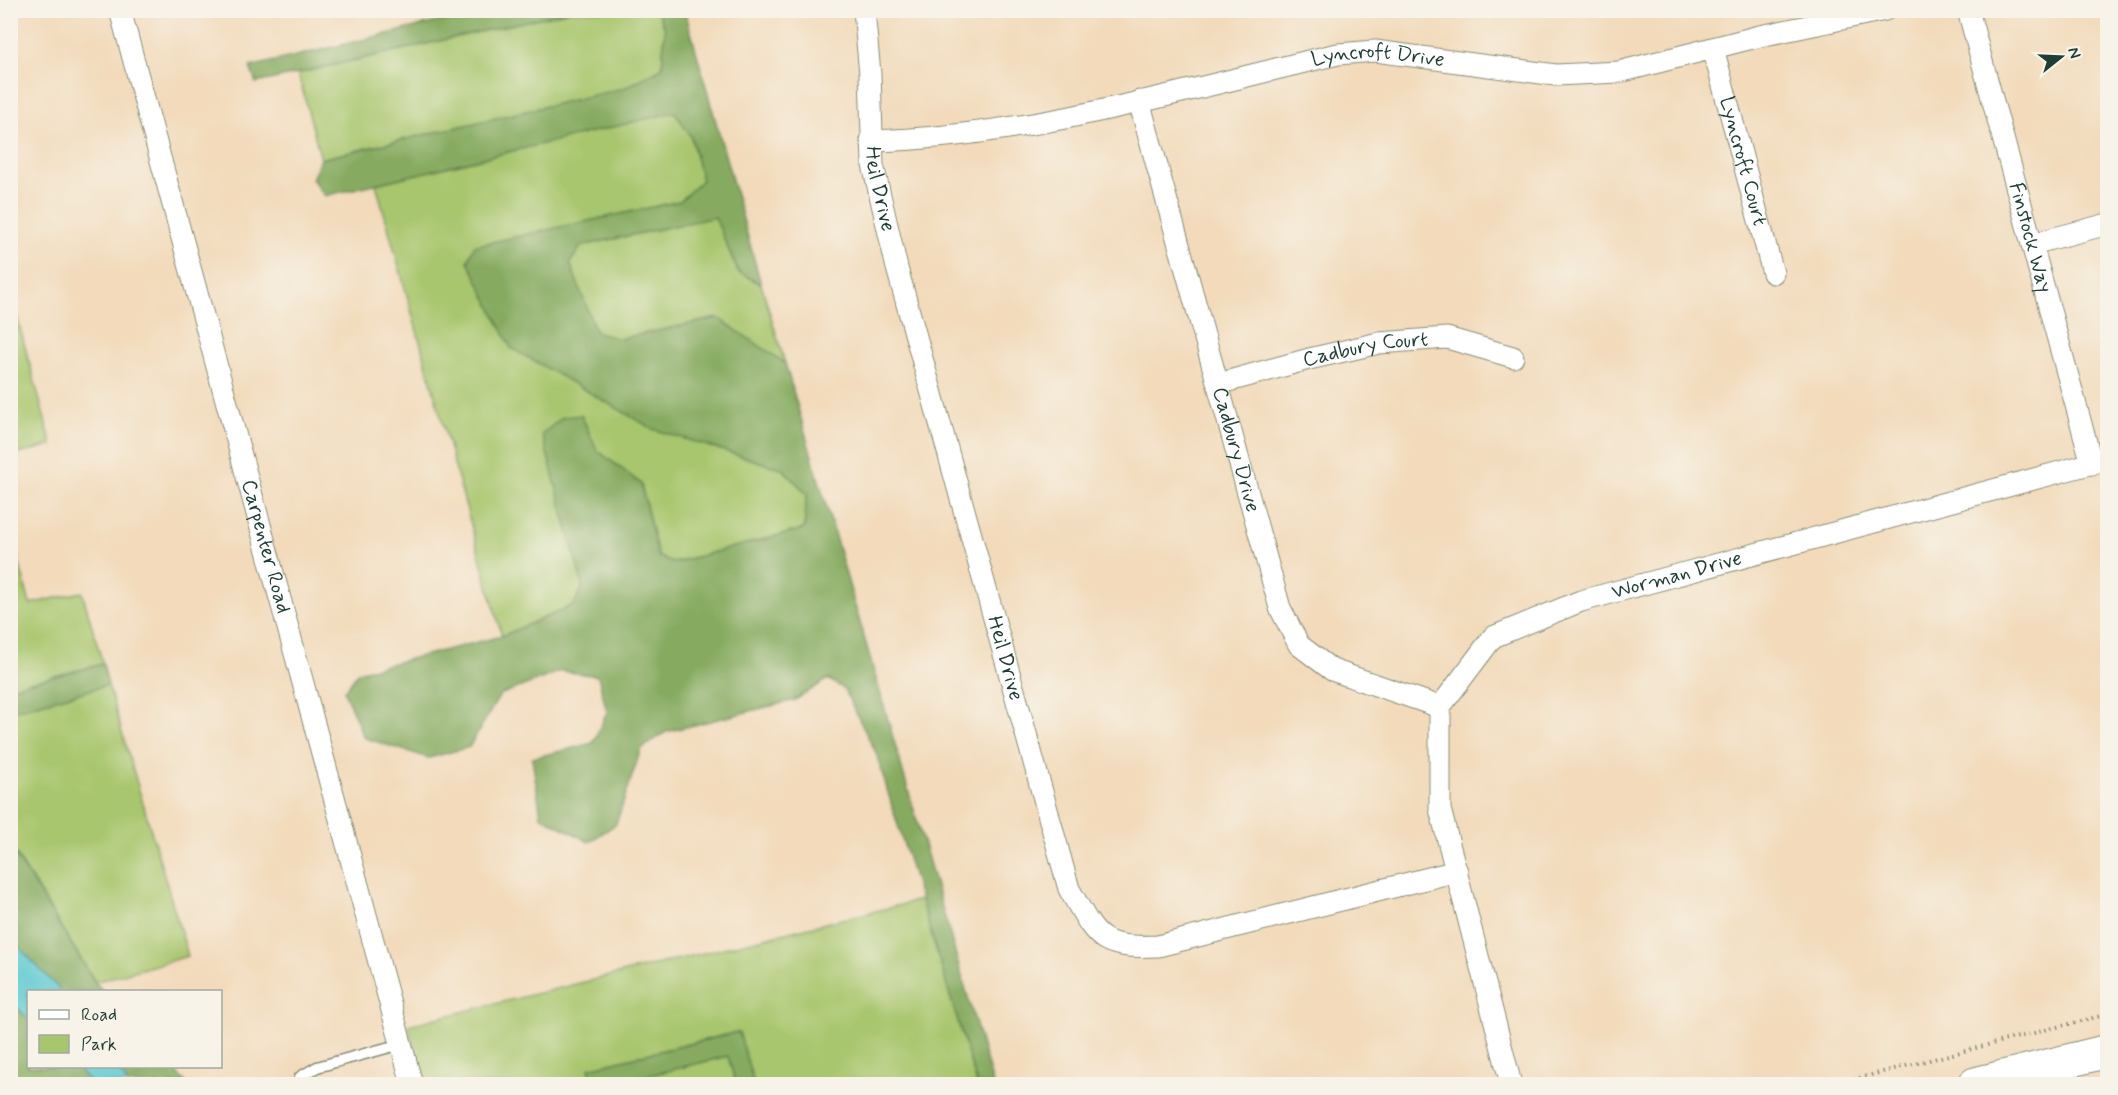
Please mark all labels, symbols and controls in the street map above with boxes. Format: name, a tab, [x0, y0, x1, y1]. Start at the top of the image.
north arrow	[2031, 27, 2091, 87]
street label: Lyncroft Drive	[1308, 37, 1446, 74]
text: N	[2062, 45, 2085, 61]
street label: Lyncroft Court	[1712, 93, 1774, 229]
street label: Heil Drive	[858, 146, 902, 234]
street label: Finstock Way	[2002, 179, 2059, 296]
street label: Cadbury Court	[1300, 325, 1429, 374]
street label: Cadbury Drive	[1205, 384, 1267, 516]
street label: Carpenter Road	[234, 476, 297, 617]
street label: Worman Drive	[1608, 544, 1745, 606]
street label: Heil Drive	[980, 613, 1030, 704]
legend	[27, 990, 222, 1068]
text: Road	[81, 1003, 117, 1027]
text: Park	[81, 1033, 117, 1057]

